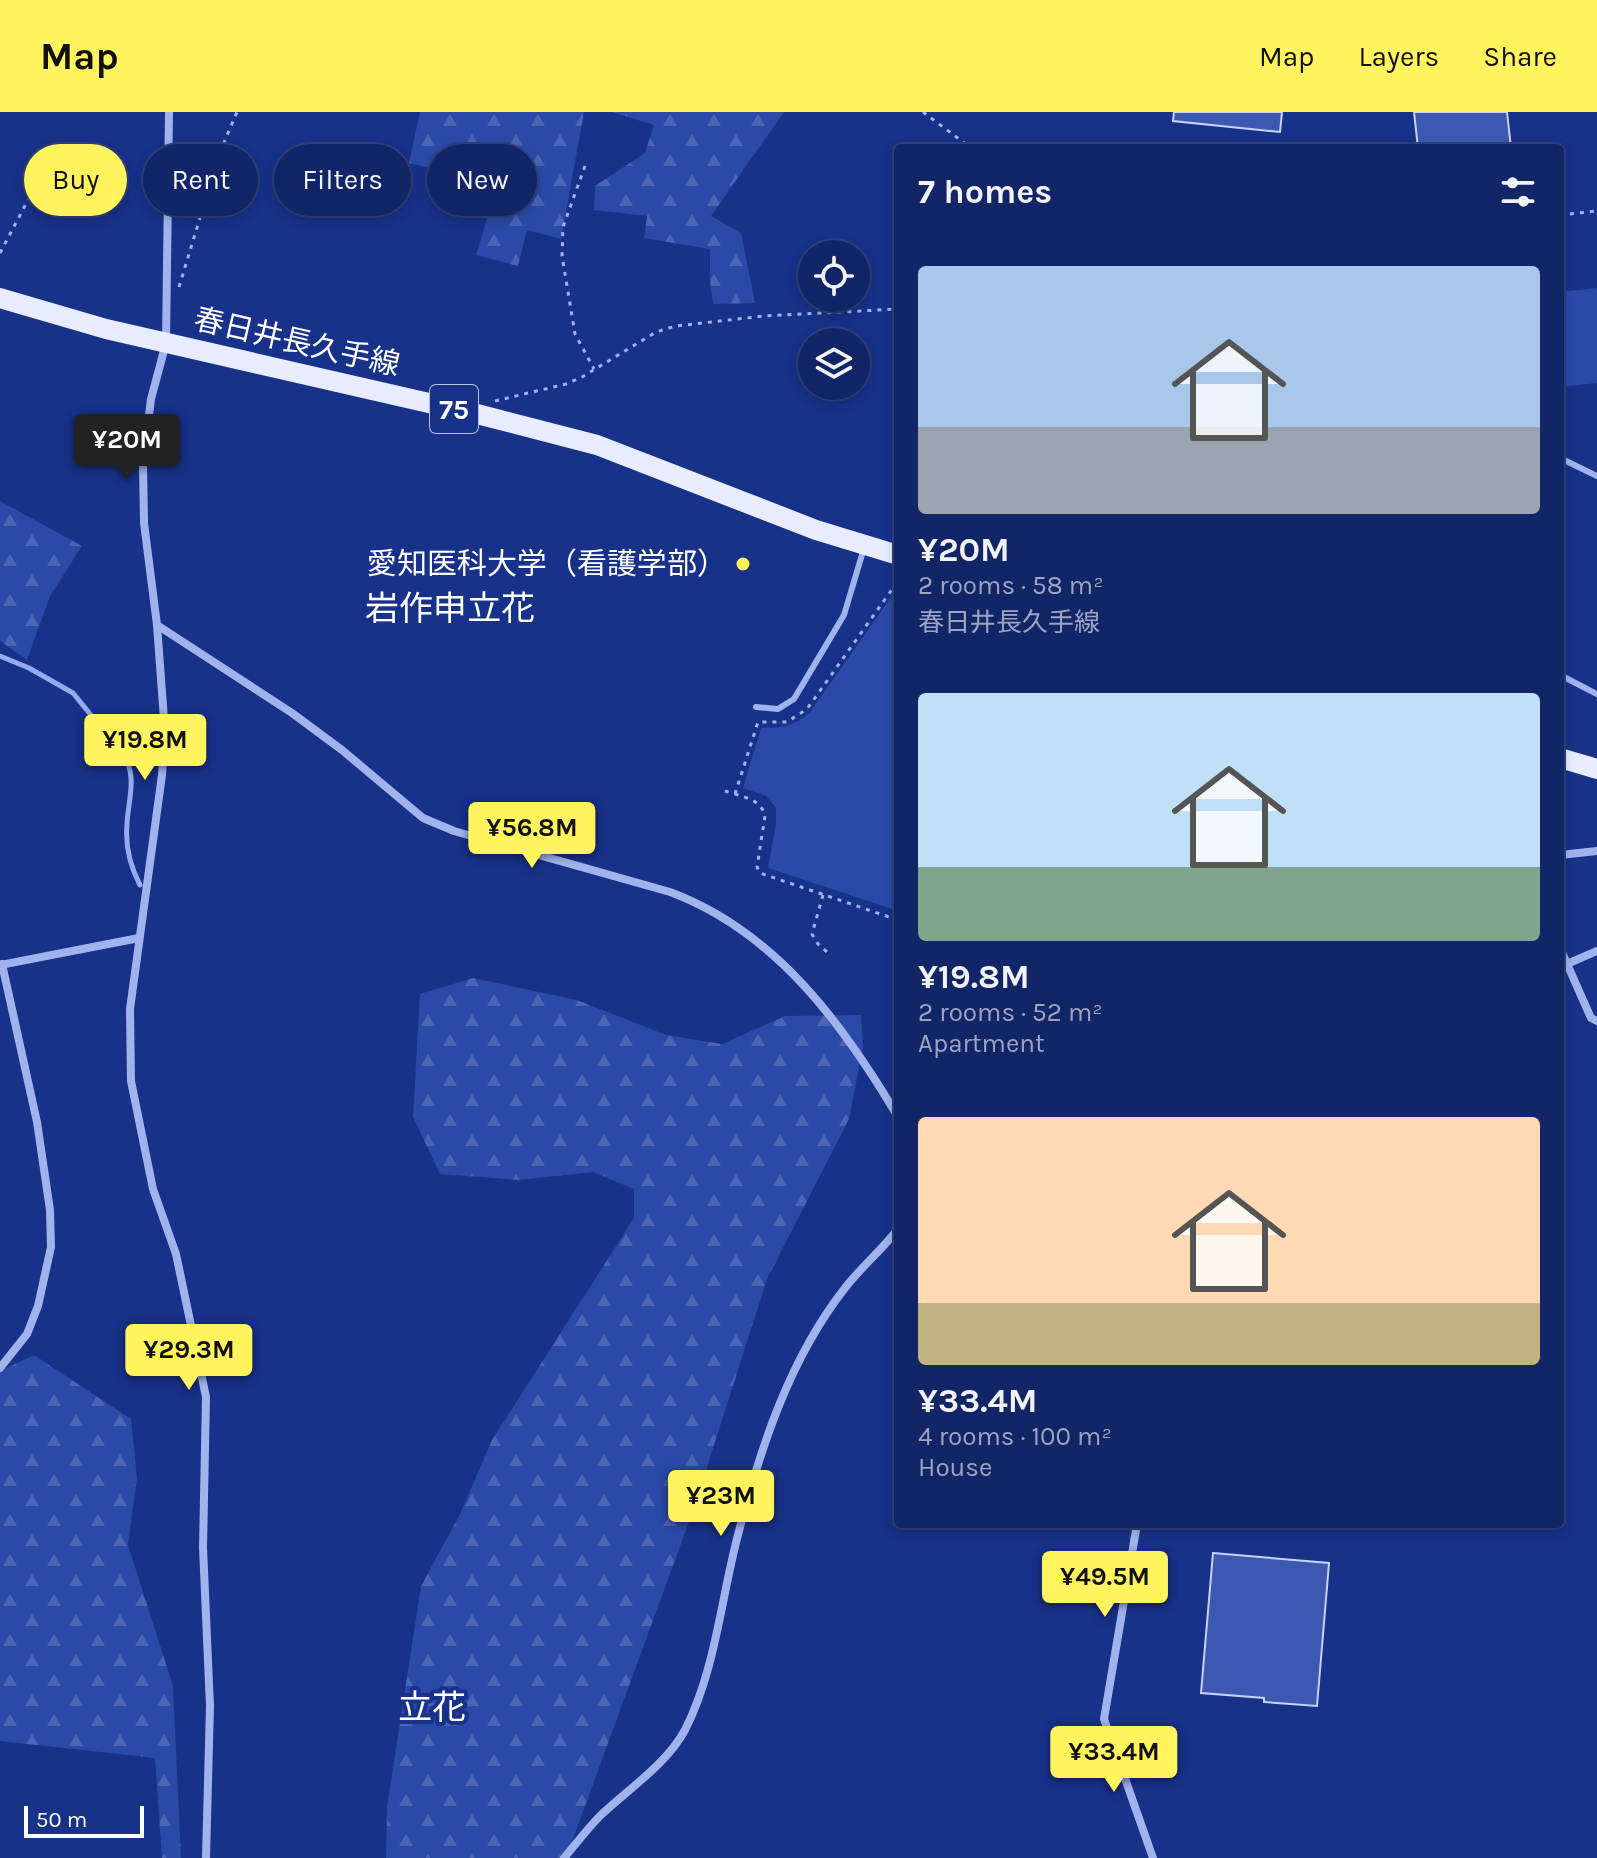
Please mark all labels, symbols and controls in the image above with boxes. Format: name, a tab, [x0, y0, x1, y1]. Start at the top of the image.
text: Map	[40, 34, 119, 79]
text: Map	[1259, 40, 1314, 73]
text: Layers	[1358, 40, 1439, 73]
text: Share	[1483, 40, 1557, 73]
chip: Buy	[24, 144, 127, 216]
chip: Rent	[143, 144, 258, 216]
chip: Filters	[274, 144, 411, 216]
chip: New	[427, 144, 537, 216]
icon: filters	[1496, 170, 1540, 214]
text: 7 homes	[918, 172, 1052, 212]
map controls	[798, 240, 870, 400]
button: locate	[798, 240, 870, 312]
street label: 春日井長久手線	[191, 301, 403, 383]
icon: home	[1157, 318, 1301, 462]
button: layers	[798, 328, 870, 400]
road number: 75	[430, 385, 478, 433]
pin: ¥20M	[80, 414, 174, 482]
text: ¥20M	[92, 424, 162, 455]
text: ¥20M	[918, 530, 1010, 570]
place label: 愛知医科大学（看護学部）	[367, 546, 727, 582]
marker: 愛知医科大学（看護学部）	[734, 555, 752, 573]
text: 2 rooms · 58 m²	[918, 570, 1104, 601]
district label: 岩作申立花	[365, 589, 535, 629]
text: 春日井長久手線	[918, 607, 1100, 638]
pin: ¥19.8M	[80, 714, 210, 782]
text: ¥19.8M	[102, 724, 188, 755]
icon: home	[1157, 745, 1301, 889]
pin: ¥56.8M	[467, 802, 597, 870]
text: ¥56.8M	[486, 812, 578, 843]
text: ¥19.8M	[918, 957, 1030, 997]
text: 2 rooms · 52 m²	[918, 997, 1103, 1028]
text: Apartment	[918, 1028, 1045, 1059]
icon: home	[1157, 1169, 1301, 1313]
pin: ¥29.3M	[124, 1324, 254, 1392]
text: ¥29.3M	[143, 1334, 235, 1365]
text: ¥33.4M	[918, 1381, 1038, 1421]
text: 4 rooms · 100 m²	[918, 1421, 1112, 1452]
text: House	[918, 1452, 992, 1483]
pin: ¥23M	[674, 1470, 768, 1538]
text: ¥23M	[686, 1480, 756, 1511]
pin: ¥49.5M	[1040, 1551, 1170, 1619]
text: ¥49.5M	[1060, 1561, 1150, 1592]
district label: 立花	[398, 1688, 466, 1728]
pin: ¥33.4M	[1049, 1726, 1179, 1794]
text: ¥33.4M	[1068, 1736, 1160, 1767]
scale bar	[24, 1802, 144, 1838]
text: 50 m	[36, 1807, 87, 1833]

